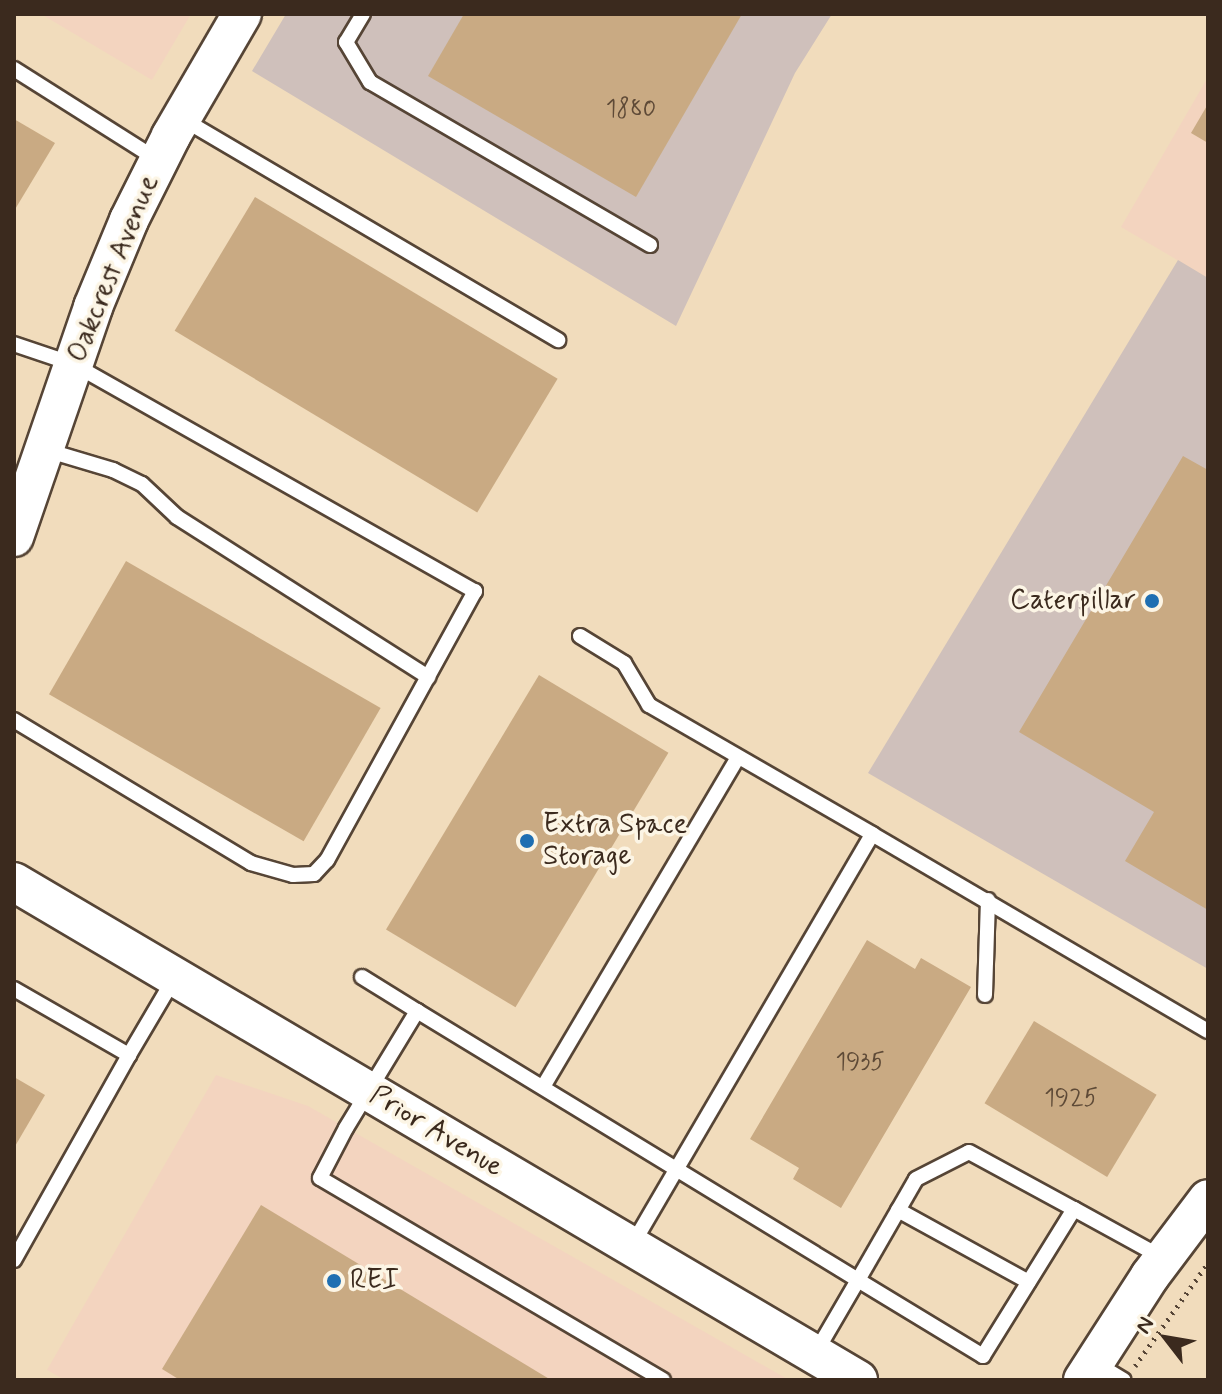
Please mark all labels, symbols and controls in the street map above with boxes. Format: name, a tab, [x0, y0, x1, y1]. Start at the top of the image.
house number: 1880	[606, 96, 656, 124]
street label: Oakcrest Avenue	[61, 171, 167, 367]
place label: Caterpillar	[1010, 584, 1136, 618]
marker: Caterpillar	[1143, 592, 1161, 610]
place label: Extra Space Storage	[543, 808, 685, 874]
marker: Extra Space Storage	[518, 832, 536, 850]
house number: 1935	[835, 1049, 885, 1077]
street label: Prior Avenue	[361, 1078, 511, 1186]
house number: 1925	[1044, 1085, 1098, 1113]
place label: REI	[350, 1264, 399, 1298]
marker: REI	[325, 1272, 343, 1290]
north arrow	[1126, 1298, 1206, 1378]
text: N	[1130, 1312, 1161, 1339]

